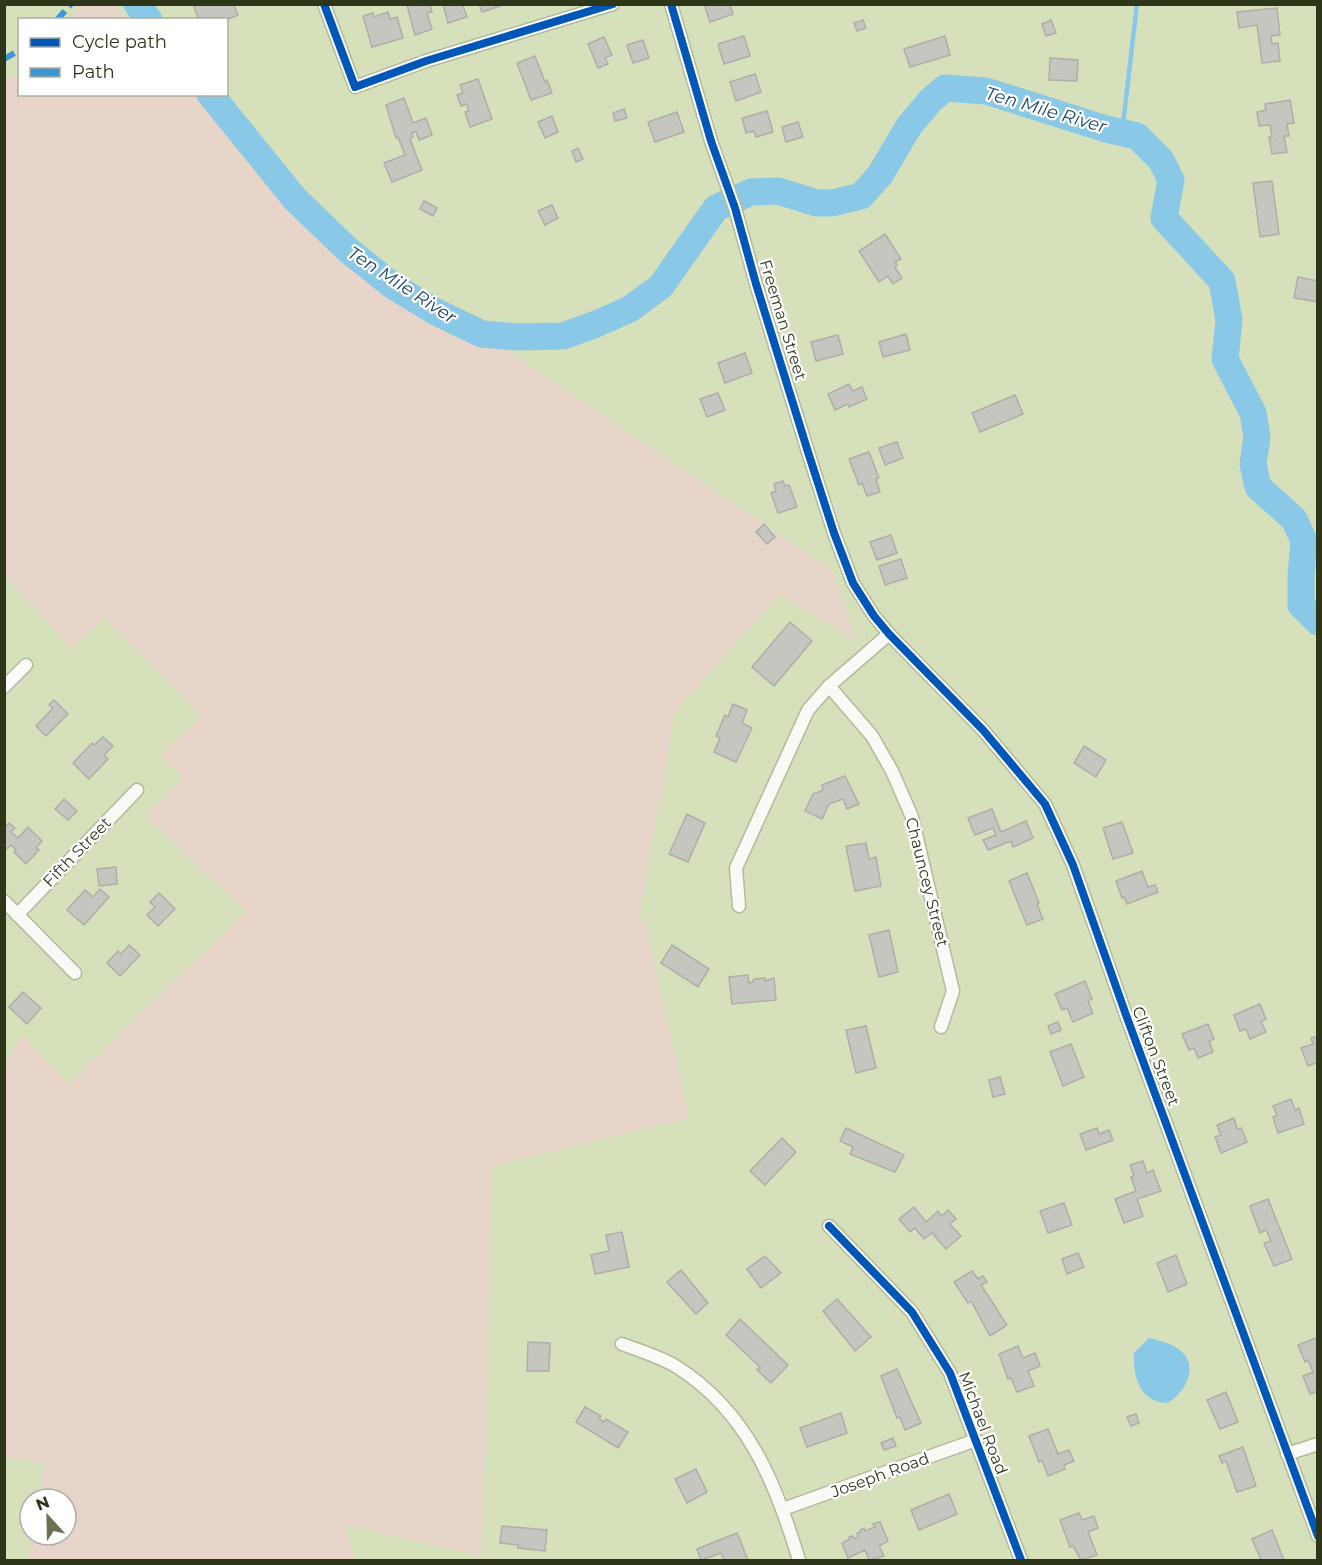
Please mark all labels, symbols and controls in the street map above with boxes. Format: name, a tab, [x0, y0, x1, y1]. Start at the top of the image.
legend	[18, 18, 228, 96]
text: Cycle path	[72, 31, 167, 53]
text: Path	[72, 61, 115, 83]
water label: Ten Mile River	[983, 82, 1110, 138]
water label: Ten Mile River	[344, 242, 461, 329]
street label: Freeman Street	[756, 257, 811, 383]
street label: Fifth Street	[39, 813, 115, 891]
street label: Chauncey Street	[902, 815, 952, 949]
street label: Clifton Street	[1128, 1004, 1184, 1109]
street label: Michael Road	[955, 1369, 1011, 1477]
street label: Joseph Road	[827, 1448, 932, 1502]
north arrow	[18, 1487, 78, 1547]
text: N	[33, 1492, 52, 1515]

